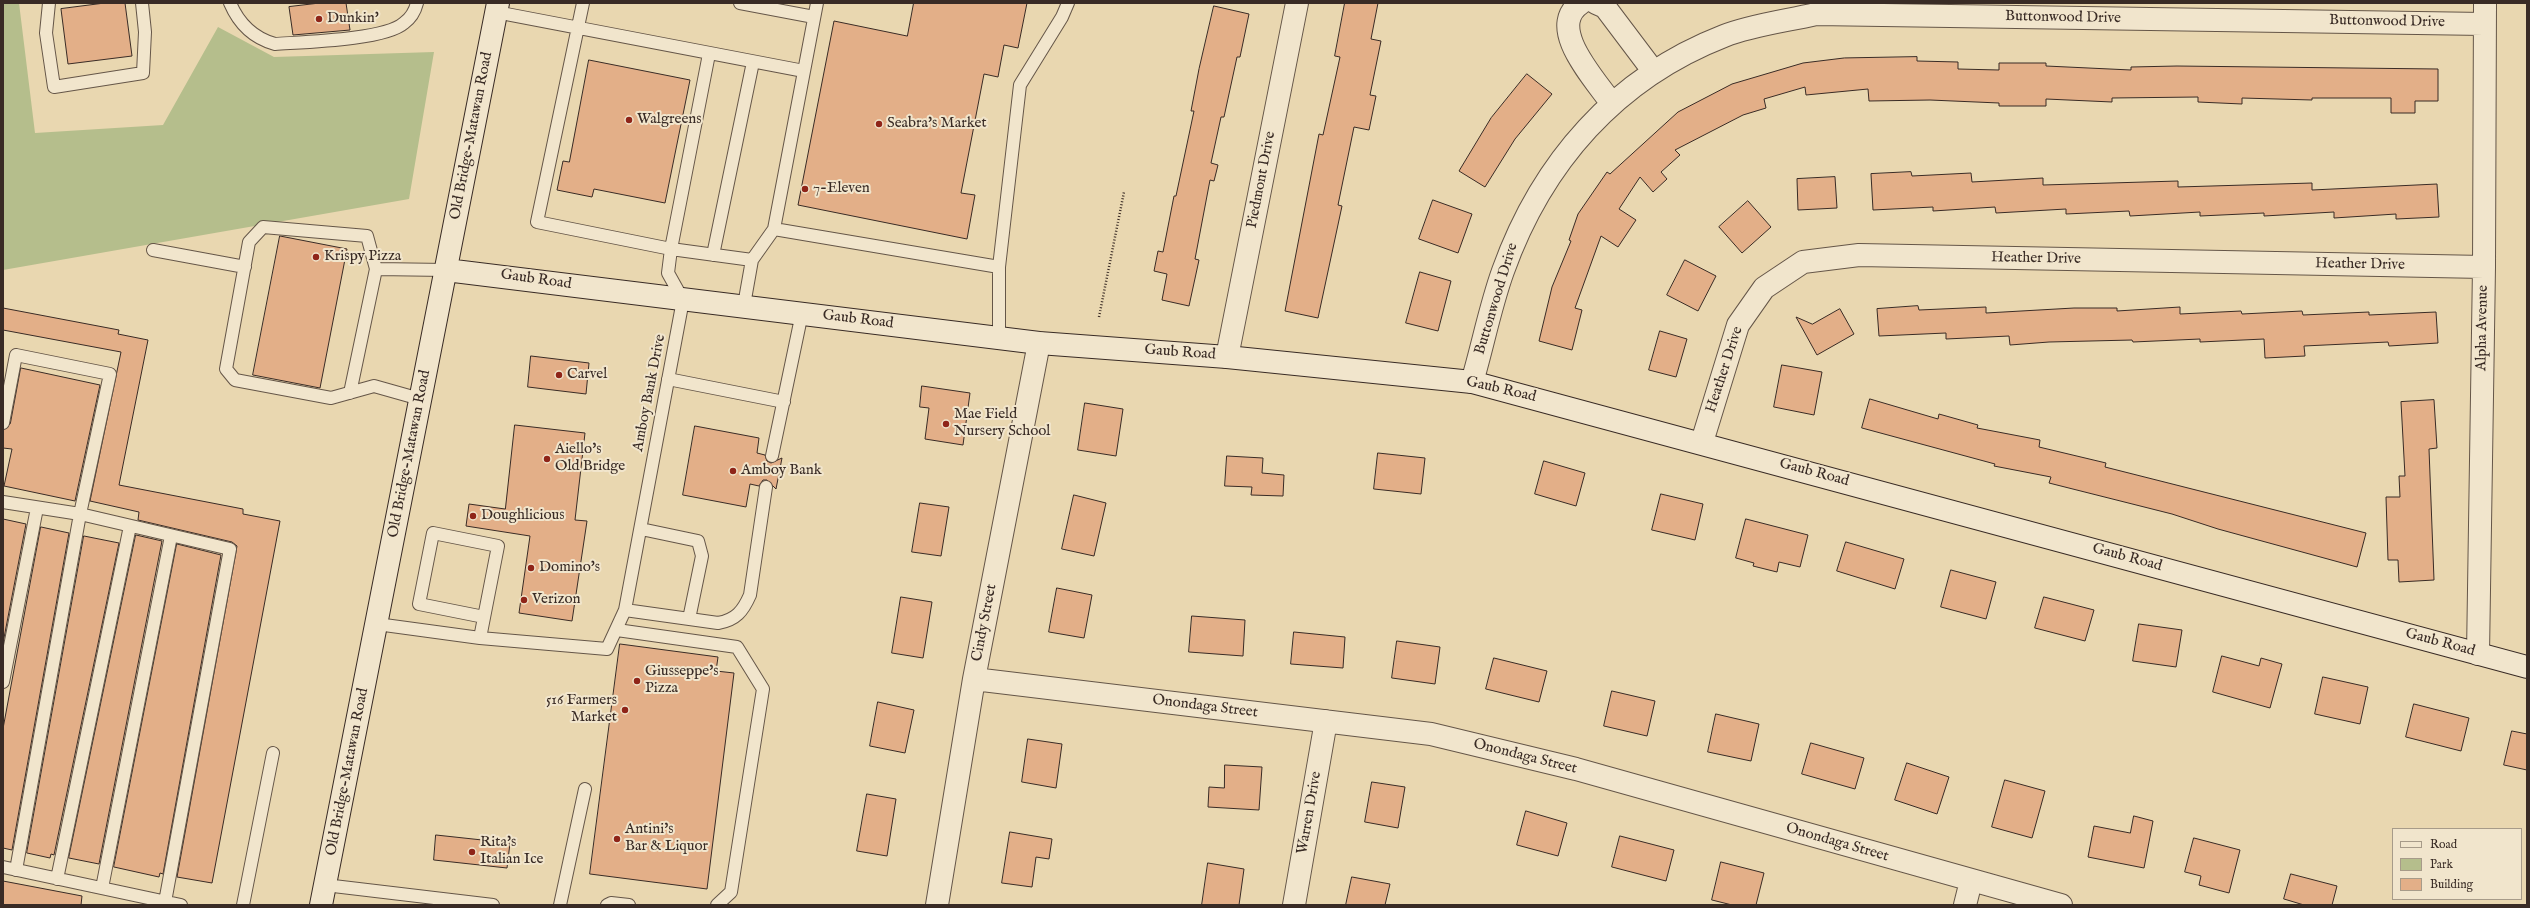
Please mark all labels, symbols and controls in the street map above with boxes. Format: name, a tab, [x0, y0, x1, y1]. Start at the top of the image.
street label: Buttonwood Drive	[2005, 8, 2121, 28]
place label: Dunkin'	[327, 10, 379, 28]
street label: Buttonwood Drive	[2329, 12, 2445, 32]
marker: Dunkin'	[314, 14, 324, 24]
street label: Old Bridge-Matawan Road	[447, 51, 497, 221]
place label: Walgreens	[637, 111, 702, 129]
marker: Walgreens	[624, 115, 634, 125]
place label: Seabra's Market	[887, 115, 987, 133]
marker: Seabra's Market	[874, 119, 884, 129]
street label: Piedmont Drive	[1244, 130, 1280, 230]
place label: 7-Eleven	[813, 180, 870, 198]
marker: 7-Eleven	[800, 184, 810, 194]
street label: Buttonwood Drive	[1471, 241, 1523, 357]
place label: Krispy Pizza	[324, 248, 401, 266]
street label: Heather Drive	[1991, 249, 2081, 269]
marker: Krispy Pizza	[311, 252, 321, 262]
street label: Heather Drive	[2315, 255, 2405, 275]
street label: Gaub Road	[499, 266, 573, 294]
street label: Alpha Avenue	[2473, 285, 2493, 371]
street label: Gaub Road	[821, 307, 895, 333]
street label: Heather Drive	[1703, 325, 1747, 415]
street label: Amboy Bank Drive	[630, 333, 670, 453]
street label: Gaub Road	[1144, 342, 1216, 364]
place label: Carvel	[567, 366, 607, 384]
street label: Old Bridge-Matawan Road	[385, 369, 435, 539]
marker: Carvel	[554, 370, 564, 380]
street label: Gaub Road	[1464, 373, 1538, 407]
place label: Mae Field Nursery School	[954, 406, 1050, 441]
marker: Mae Field Nursery School	[941, 419, 951, 429]
place label: Aiello's Old Bridge	[555, 441, 625, 476]
marker: Aiello's Old Bridge	[542, 454, 552, 464]
street label: Gaub Road	[1777, 455, 1851, 491]
place label: Amboy Bank	[741, 462, 822, 480]
marker: Amboy Bank	[728, 466, 738, 476]
place label: Doughlicious	[481, 507, 564, 525]
marker: Doughlicious	[468, 511, 478, 521]
street label: Gaub Road	[2090, 540, 2164, 576]
place label: Domino's	[539, 559, 600, 577]
marker: Domino's	[526, 563, 536, 573]
street label: Cindy Street	[969, 583, 1001, 663]
place label: Verizon	[532, 591, 580, 609]
marker: Verizon	[519, 595, 529, 605]
street label: Gaub Road	[2403, 625, 2477, 661]
place label: Giusseppe's Pizza	[645, 663, 719, 698]
marker: Giusseppe's Pizza	[632, 676, 642, 686]
street label: Old Bridge-Matawan Road	[323, 687, 373, 857]
place label: 516 Farmers Market	[546, 692, 617, 727]
street label: Onondaga Street	[1151, 692, 1259, 722]
marker: 516 Farmers Market	[620, 705, 630, 715]
street label: Onondaga Street	[1471, 735, 1579, 779]
street label: Warren Drive	[1294, 770, 1326, 856]
street label: Onondaga Street	[1784, 820, 1890, 866]
place label: Antini's Bar & Liquor	[625, 821, 708, 856]
legend	[2392, 828, 2522, 900]
place label: Rita's Italian Ice	[480, 834, 543, 869]
marker: Antini's Bar & Liquor	[612, 834, 622, 844]
text: Road	[2430, 837, 2457, 852]
marker: Rita's Italian Ice	[467, 847, 477, 857]
text: Park	[2430, 857, 2453, 872]
text: Building	[2430, 877, 2473, 892]

